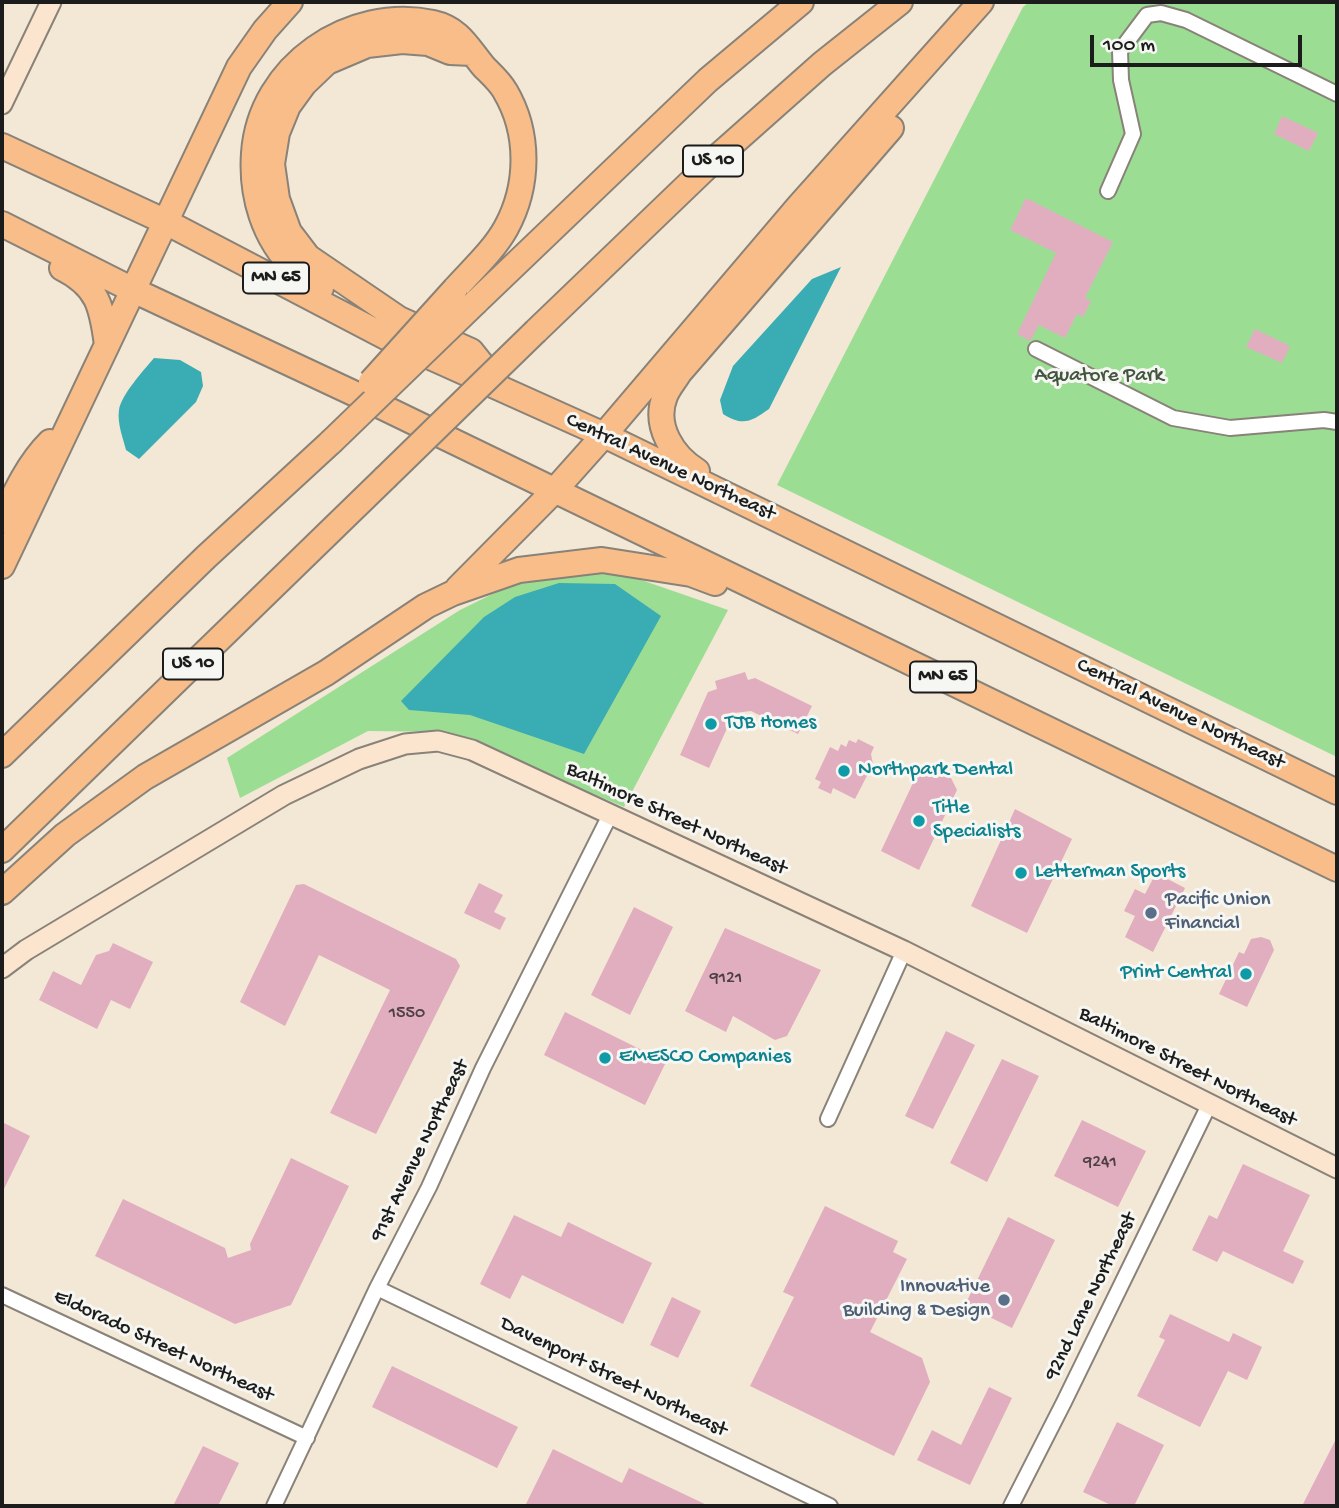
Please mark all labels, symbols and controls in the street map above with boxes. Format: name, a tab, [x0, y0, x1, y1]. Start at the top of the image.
scale bar	[1094, 21, 1306, 65]
text: 100 m	[1103, 34, 1155, 59]
road number: US 10	[683, 146, 743, 176]
road number: MN 65	[243, 262, 309, 294]
park label: Aquatore Park	[1034, 364, 1164, 390]
street label: Central Avenue Northeast	[561, 408, 779, 528]
road number: US 10	[163, 649, 223, 680]
street label: Central Avenue Northeast	[1072, 654, 1288, 776]
road number: MN 65	[910, 662, 976, 692]
place label: TJB Homes	[725, 711, 816, 737]
marker: TJB Homes	[703, 716, 719, 732]
street label: Baltimore Street Northeast	[562, 758, 790, 882]
place label: Northpark Dental	[858, 758, 1013, 784]
marker: Northpark Dental	[836, 763, 852, 779]
place label: Title Specialists	[933, 796, 1020, 846]
marker: Title Specialists	[911, 813, 927, 829]
place label: Letterman Sports	[1035, 860, 1185, 886]
marker: Letterman Sports	[1013, 865, 1029, 881]
place label: Pacific Union Financial	[1165, 888, 1271, 938]
marker: Pacific Union Financial	[1143, 905, 1159, 921]
place label: Print Central	[1120, 961, 1232, 987]
marker: Print Central	[1238, 966, 1254, 982]
house number: 9121	[710, 968, 742, 990]
street label: Baltimore Street Northeast	[1074, 1002, 1300, 1134]
house number: 1550	[389, 1003, 425, 1025]
place label: EMESCO Companies	[619, 1045, 791, 1071]
marker: EMESCO Companies	[597, 1050, 613, 1066]
street label: 91st Avenue Northeast	[366, 1056, 476, 1246]
house number: 9241	[1083, 1152, 1117, 1174]
street label: 92nd Lane Northeast	[1040, 1209, 1144, 1385]
place label: Innovative Building & Design	[843, 1275, 990, 1325]
street label: Eldorado Street Northeast	[49, 1285, 277, 1409]
marker: Innovative Building & Design	[996, 1292, 1012, 1308]
street label: Davenport Street Northeast	[495, 1312, 731, 1444]

